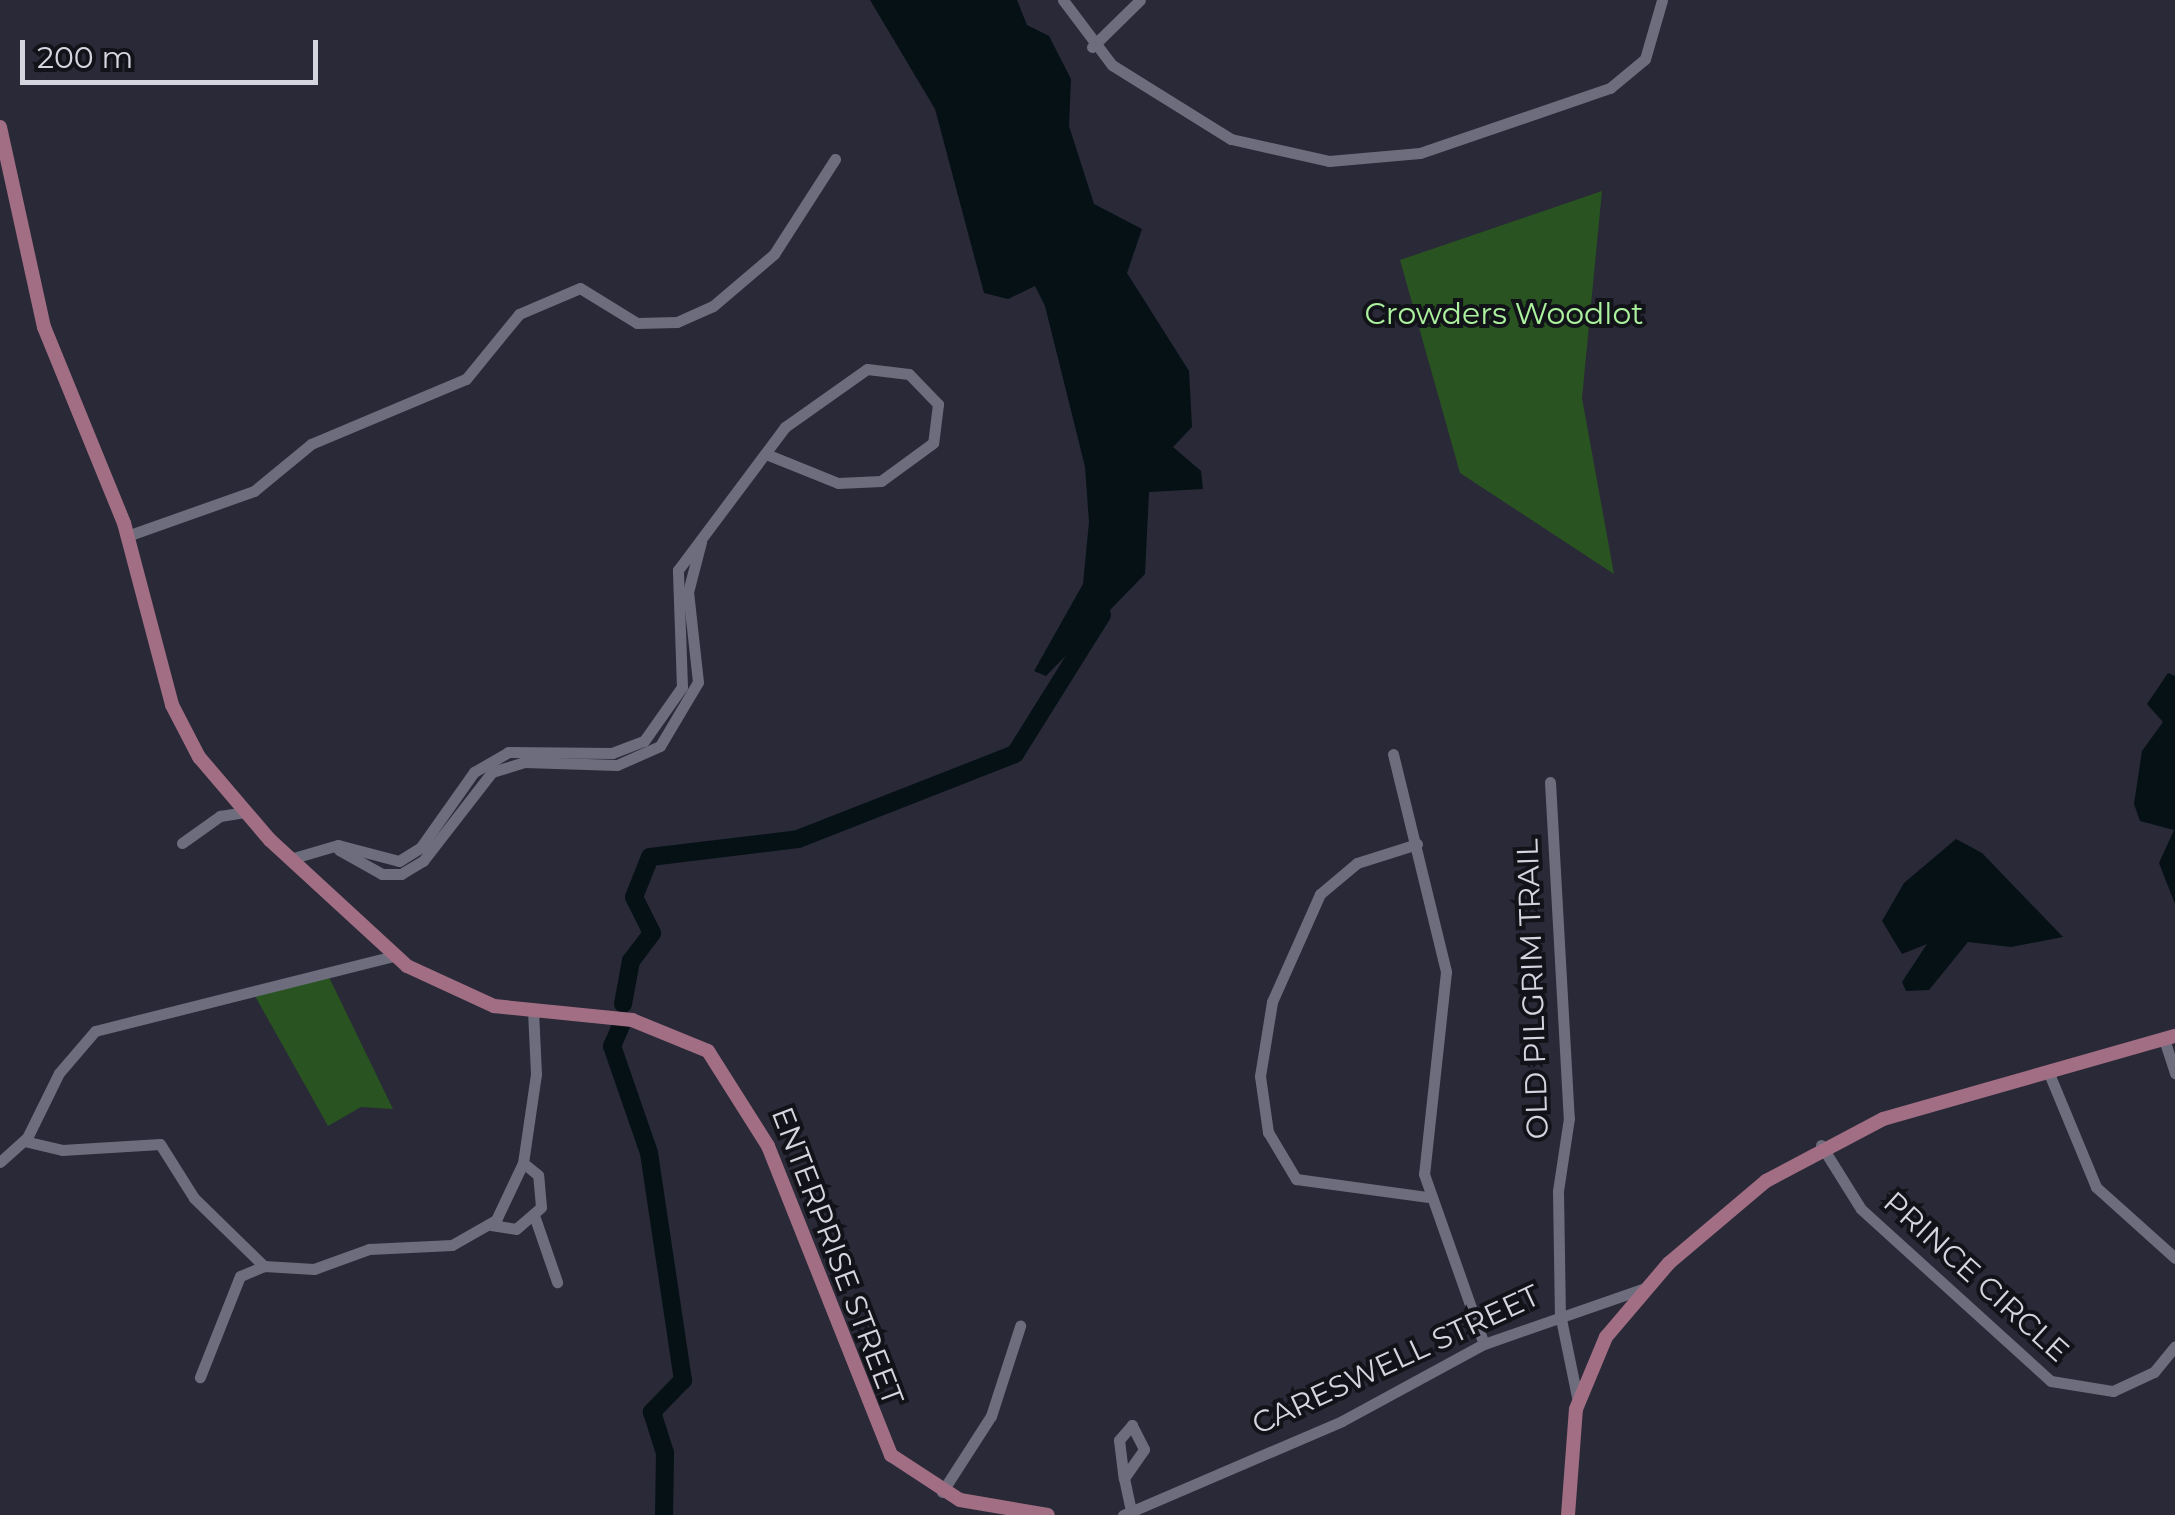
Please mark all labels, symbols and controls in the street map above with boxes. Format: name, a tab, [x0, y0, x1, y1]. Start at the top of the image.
scale bar	[25, 20, 322, 82]
text: 200 m	[37, 39, 133, 76]
park label: Crowders Woodlot	[1365, 296, 1643, 332]
street label: OLD PILGRIM TRAIL	[1510, 838, 1556, 1140]
street label: ENTERPRISE STREET	[764, 1102, 910, 1410]
street label: PRINCE CIRCLE	[1876, 1184, 2076, 1370]
street label: CARESWELL STREET	[1247, 1278, 1545, 1442]

